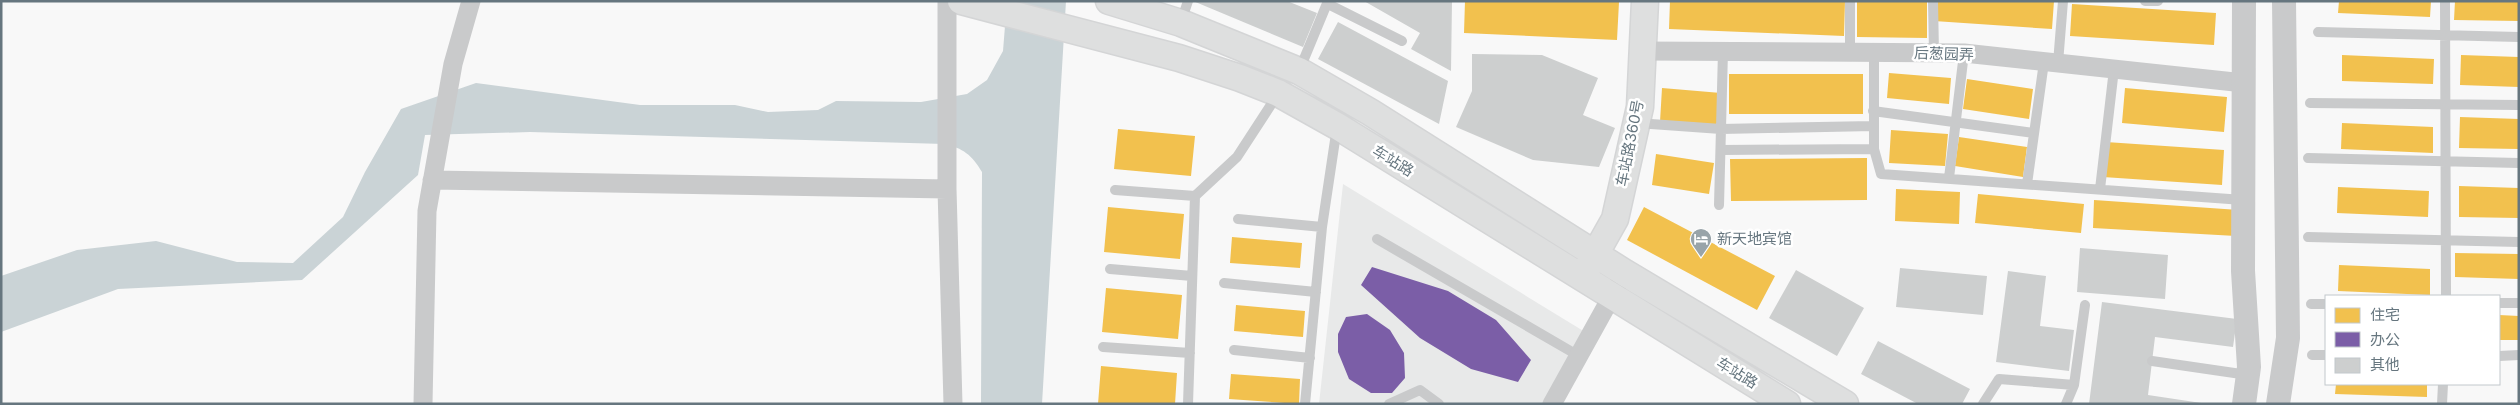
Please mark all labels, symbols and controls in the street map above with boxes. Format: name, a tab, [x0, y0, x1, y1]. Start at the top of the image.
street label: 后葱园弄	[1914, 43, 1974, 64]
street label: 车站路360号	[1612, 98, 1647, 188]
street label: 车站路	[1369, 141, 1417, 180]
hotel icon: 新天地宾馆	[1689, 227, 1713, 258]
place label: 新天地宾馆	[1717, 229, 1792, 248]
legend	[2325, 295, 2500, 385]
text: 住宅	[2370, 305, 2400, 324]
text: 办公	[2370, 330, 2400, 349]
street label: 车站路	[1713, 353, 1761, 392]
text: 其他	[2370, 355, 2400, 374]

